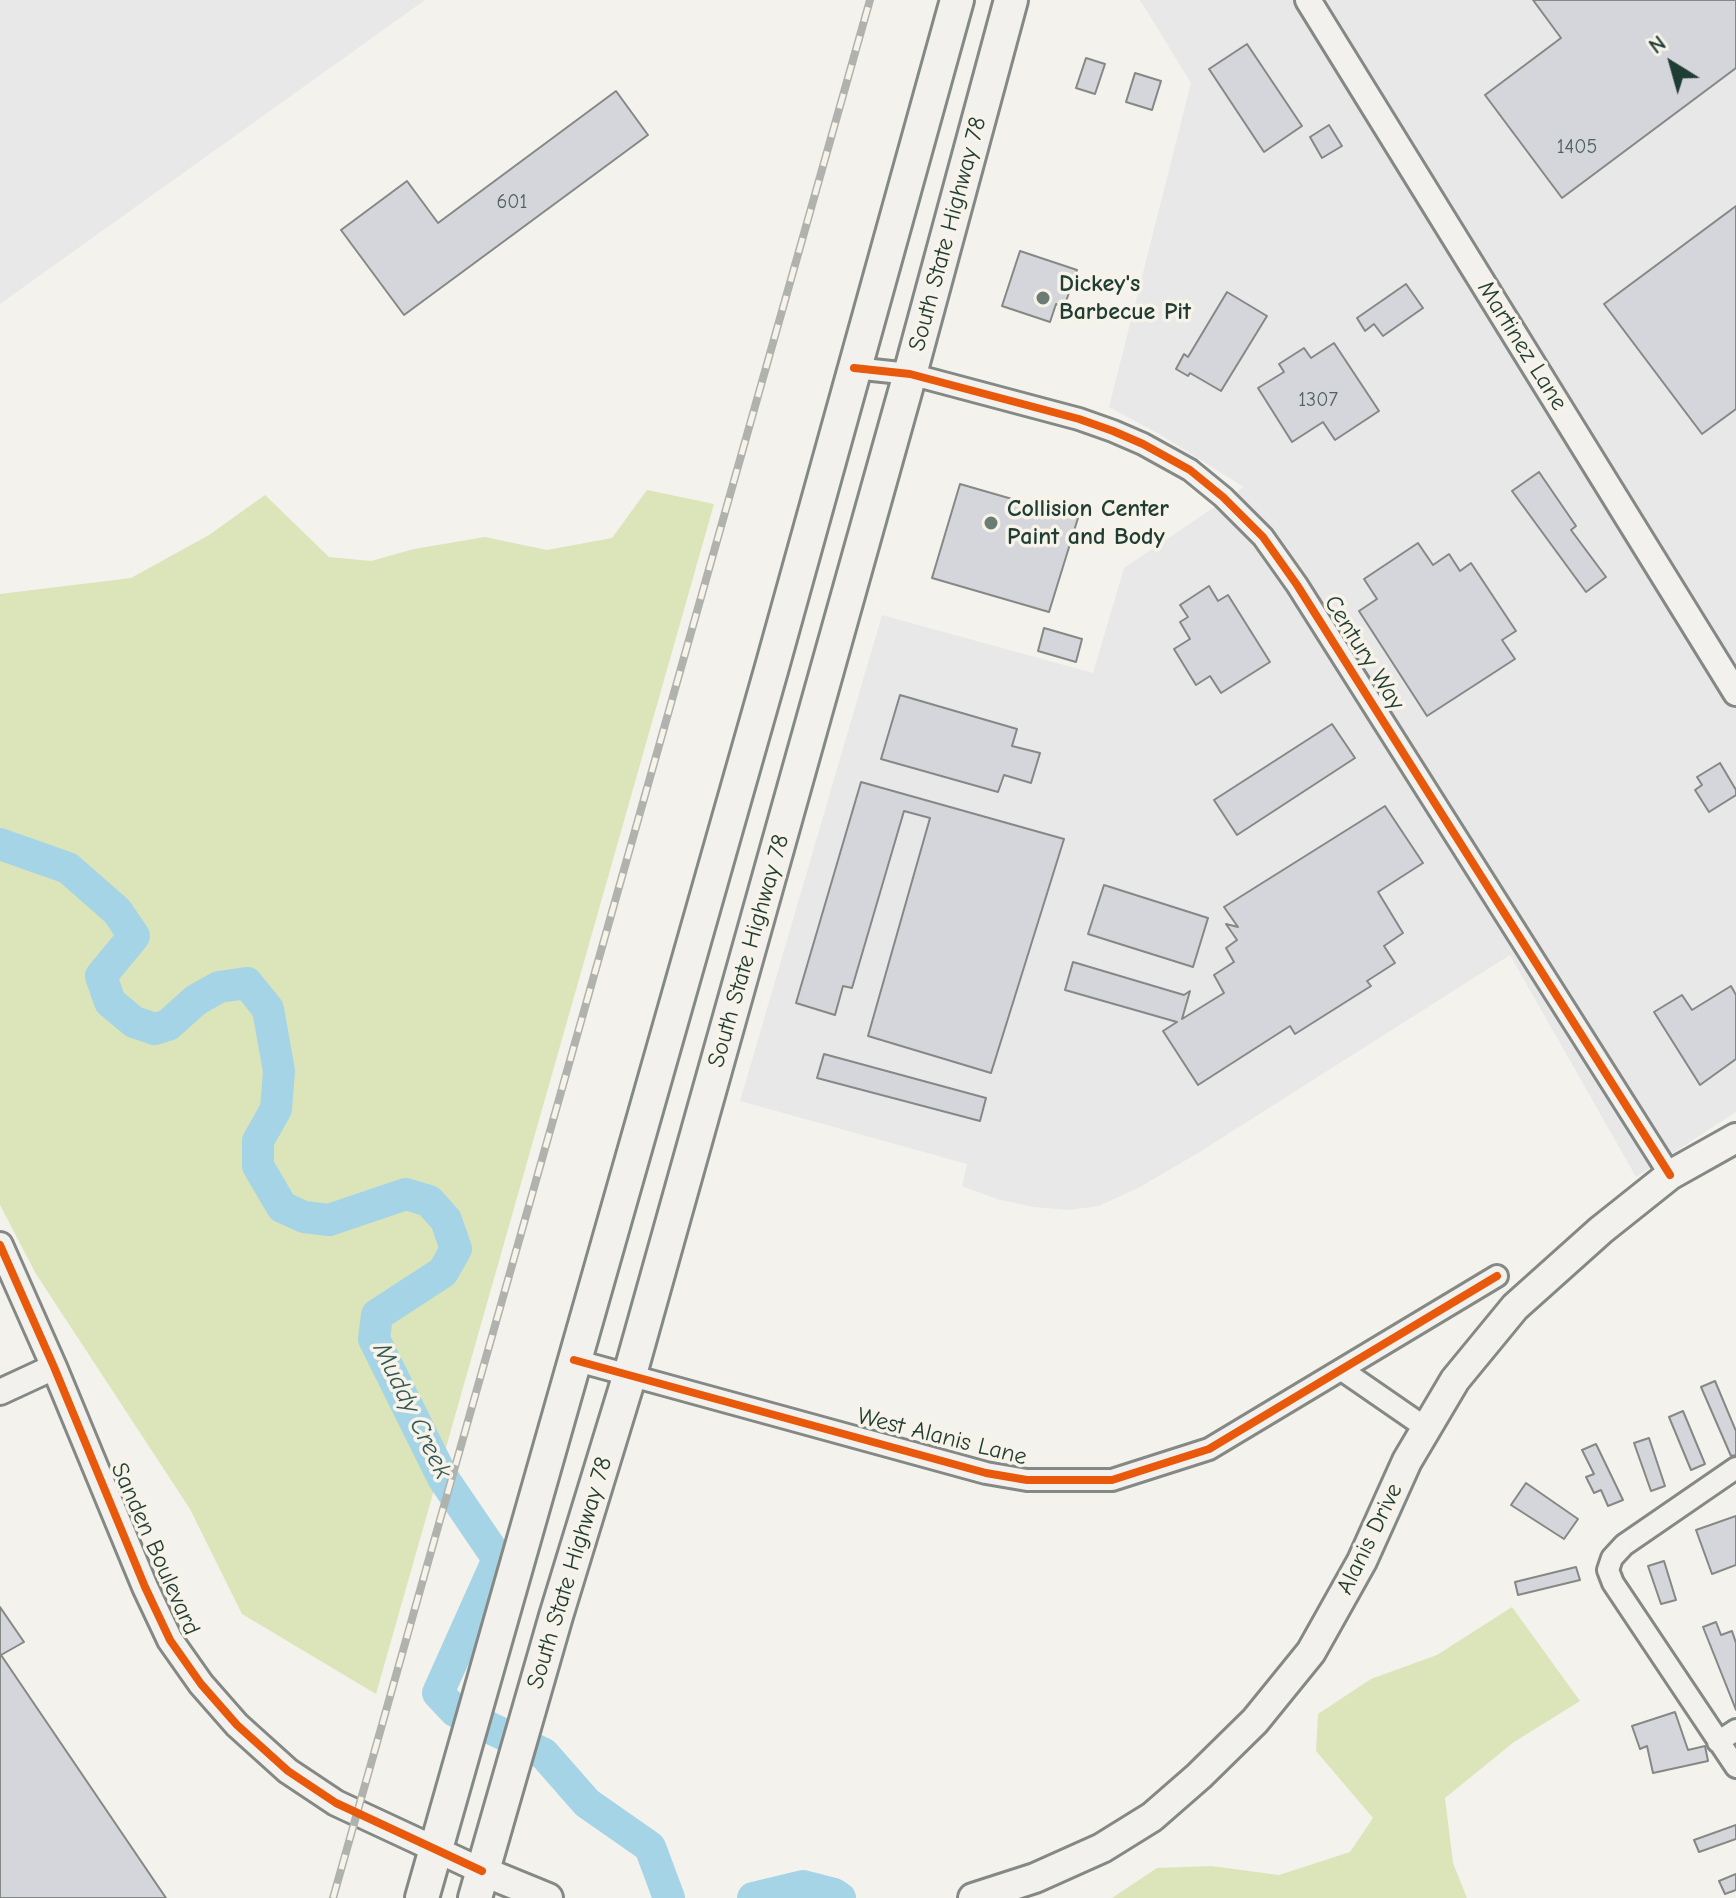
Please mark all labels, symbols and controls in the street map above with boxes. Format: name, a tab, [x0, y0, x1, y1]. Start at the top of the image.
north arrow	[1632, 24, 1712, 104]
text: N	[1644, 30, 1671, 60]
street label: South State Highway 78	[903, 114, 993, 354]
house number: 1405	[1557, 135, 1597, 159]
house number: 601	[497, 190, 527, 214]
place label: Dickey's Barbecue Pit	[1059, 270, 1191, 326]
street label: Martinez Lane	[1471, 276, 1573, 416]
marker: Dickey's Barbecue Pit	[1034, 289, 1052, 307]
house number: 1307	[1298, 388, 1338, 412]
place label: Collision Center Paint and Body	[1007, 495, 1169, 551]
marker: Collision Center Paint and Body	[982, 514, 1000, 532]
street label: Century Way	[1317, 590, 1411, 716]
street label: South State Highway 78	[702, 831, 796, 1071]
water label: Muddy Creek	[366, 1338, 458, 1484]
street label: West Alanis Lane	[854, 1402, 1030, 1472]
street label: South State Highway 78	[521, 1454, 619, 1692]
street label: Sanden Boulevard	[104, 1458, 206, 1640]
street label: Alanis Drive	[1331, 1479, 1409, 1599]

